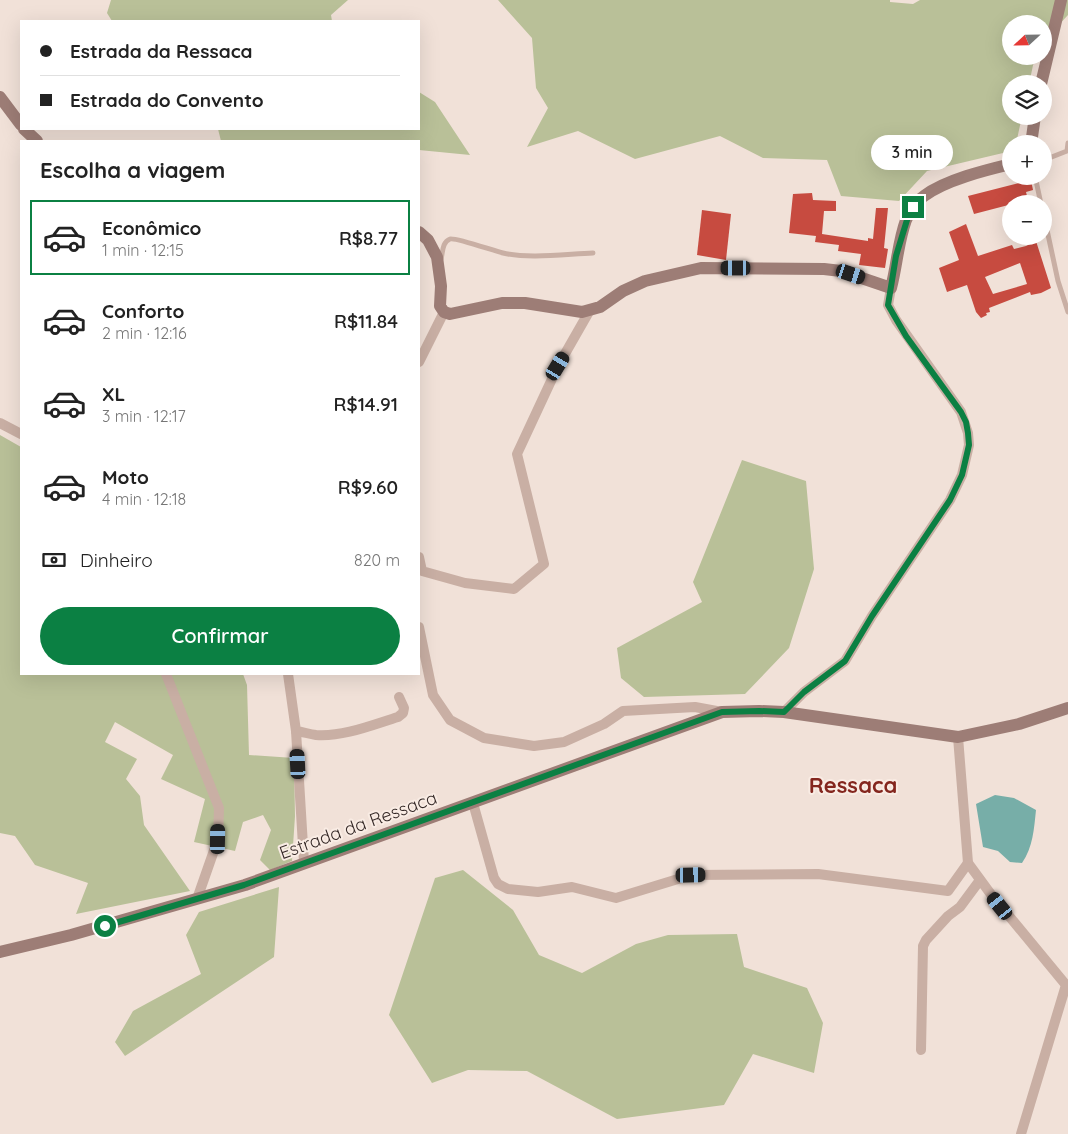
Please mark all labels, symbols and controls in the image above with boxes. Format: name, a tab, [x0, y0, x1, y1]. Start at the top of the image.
north arrow	[1002, 15, 1052, 65]
map controls	[1002, 15, 1052, 245]
text: Estrada da Ressaca	[70, 39, 253, 63]
button: layers	[1002, 75, 1052, 125]
text: Estrada do Convento	[70, 88, 264, 112]
callout: 3 min	[872, 134, 954, 170]
button: +	[1002, 135, 1052, 185]
text: 3 min	[892, 142, 932, 162]
text: Escolha a viagem	[40, 156, 225, 184]
button: −	[1002, 195, 1052, 245]
route end	[902, 196, 924, 218]
icon: car	[42, 215, 87, 260]
text: Econômico	[102, 216, 201, 240]
text: R$8.77	[339, 226, 398, 250]
text: 1 min · 12:15	[102, 240, 184, 260]
car	[721, 261, 751, 276]
car	[834, 262, 867, 286]
icon: car	[42, 298, 87, 343]
text: Conforto	[102, 299, 184, 323]
text: R$11.84	[334, 309, 398, 333]
text: 2 min · 12:16	[102, 323, 187, 343]
car	[543, 349, 572, 383]
icon: car	[42, 381, 87, 426]
text: XL	[102, 382, 125, 406]
text: R$14.91	[334, 392, 398, 416]
text: 3 min · 12:17	[102, 406, 186, 426]
icon: car	[42, 464, 87, 509]
text: Moto	[102, 465, 149, 489]
text: R$9.60	[338, 475, 398, 499]
text: 4 min · 12:18	[102, 489, 186, 509]
icon: cash	[40, 546, 68, 574]
text: Dinheiro	[80, 548, 153, 572]
text: 820 m	[354, 550, 400, 570]
button: Confirmar	[40, 607, 400, 665]
car	[289, 749, 306, 779]
district label: Ressaca	[809, 771, 897, 799]
street label: Estrada da Ressaca	[276, 786, 440, 864]
car	[210, 824, 225, 854]
car	[675, 867, 706, 883]
car	[984, 890, 1015, 922]
route start	[94, 915, 116, 937]

